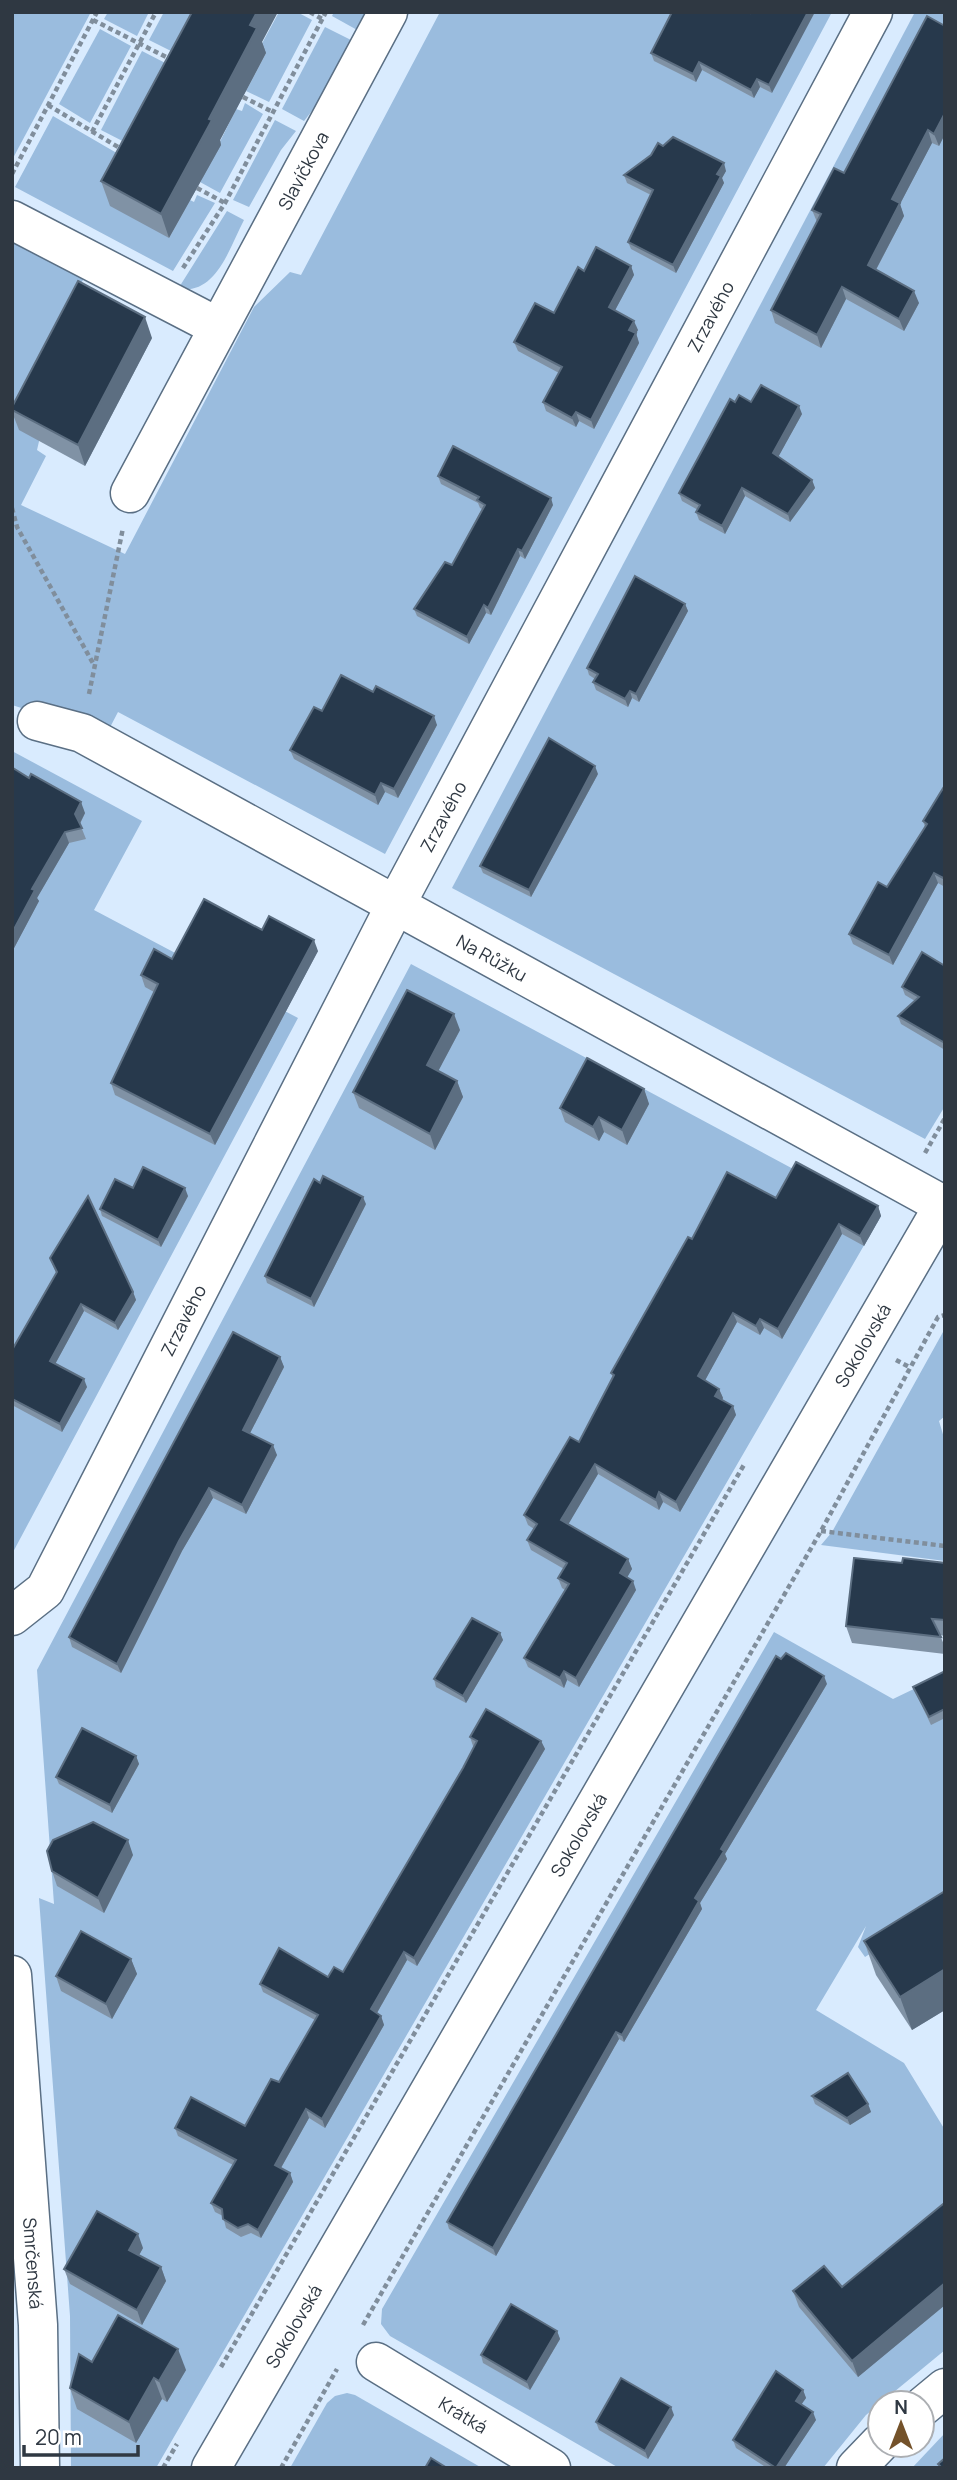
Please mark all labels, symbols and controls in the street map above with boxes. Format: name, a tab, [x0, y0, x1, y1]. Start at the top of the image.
street label: Slavíčkova	[272, 127, 334, 214]
street label: Zrzavého	[681, 277, 739, 356]
street label: Zrzavého	[414, 777, 472, 856]
street label: Na Růžku	[452, 929, 532, 987]
street label: Zrzavého	[155, 1280, 211, 1360]
street label: Sokolovská	[829, 1299, 896, 1391]
street label: Sokolovská	[545, 1789, 612, 1881]
street label: Smrčenská	[18, 2217, 49, 2310]
street label: Sokolovská	[260, 2280, 327, 2372]
north arrow	[866, 2389, 936, 2459]
street label: Krátká	[434, 2391, 492, 2439]
text: N	[894, 2394, 908, 2420]
scale bar	[24, 2414, 138, 2458]
text: 20 m	[35, 2423, 82, 2451]

